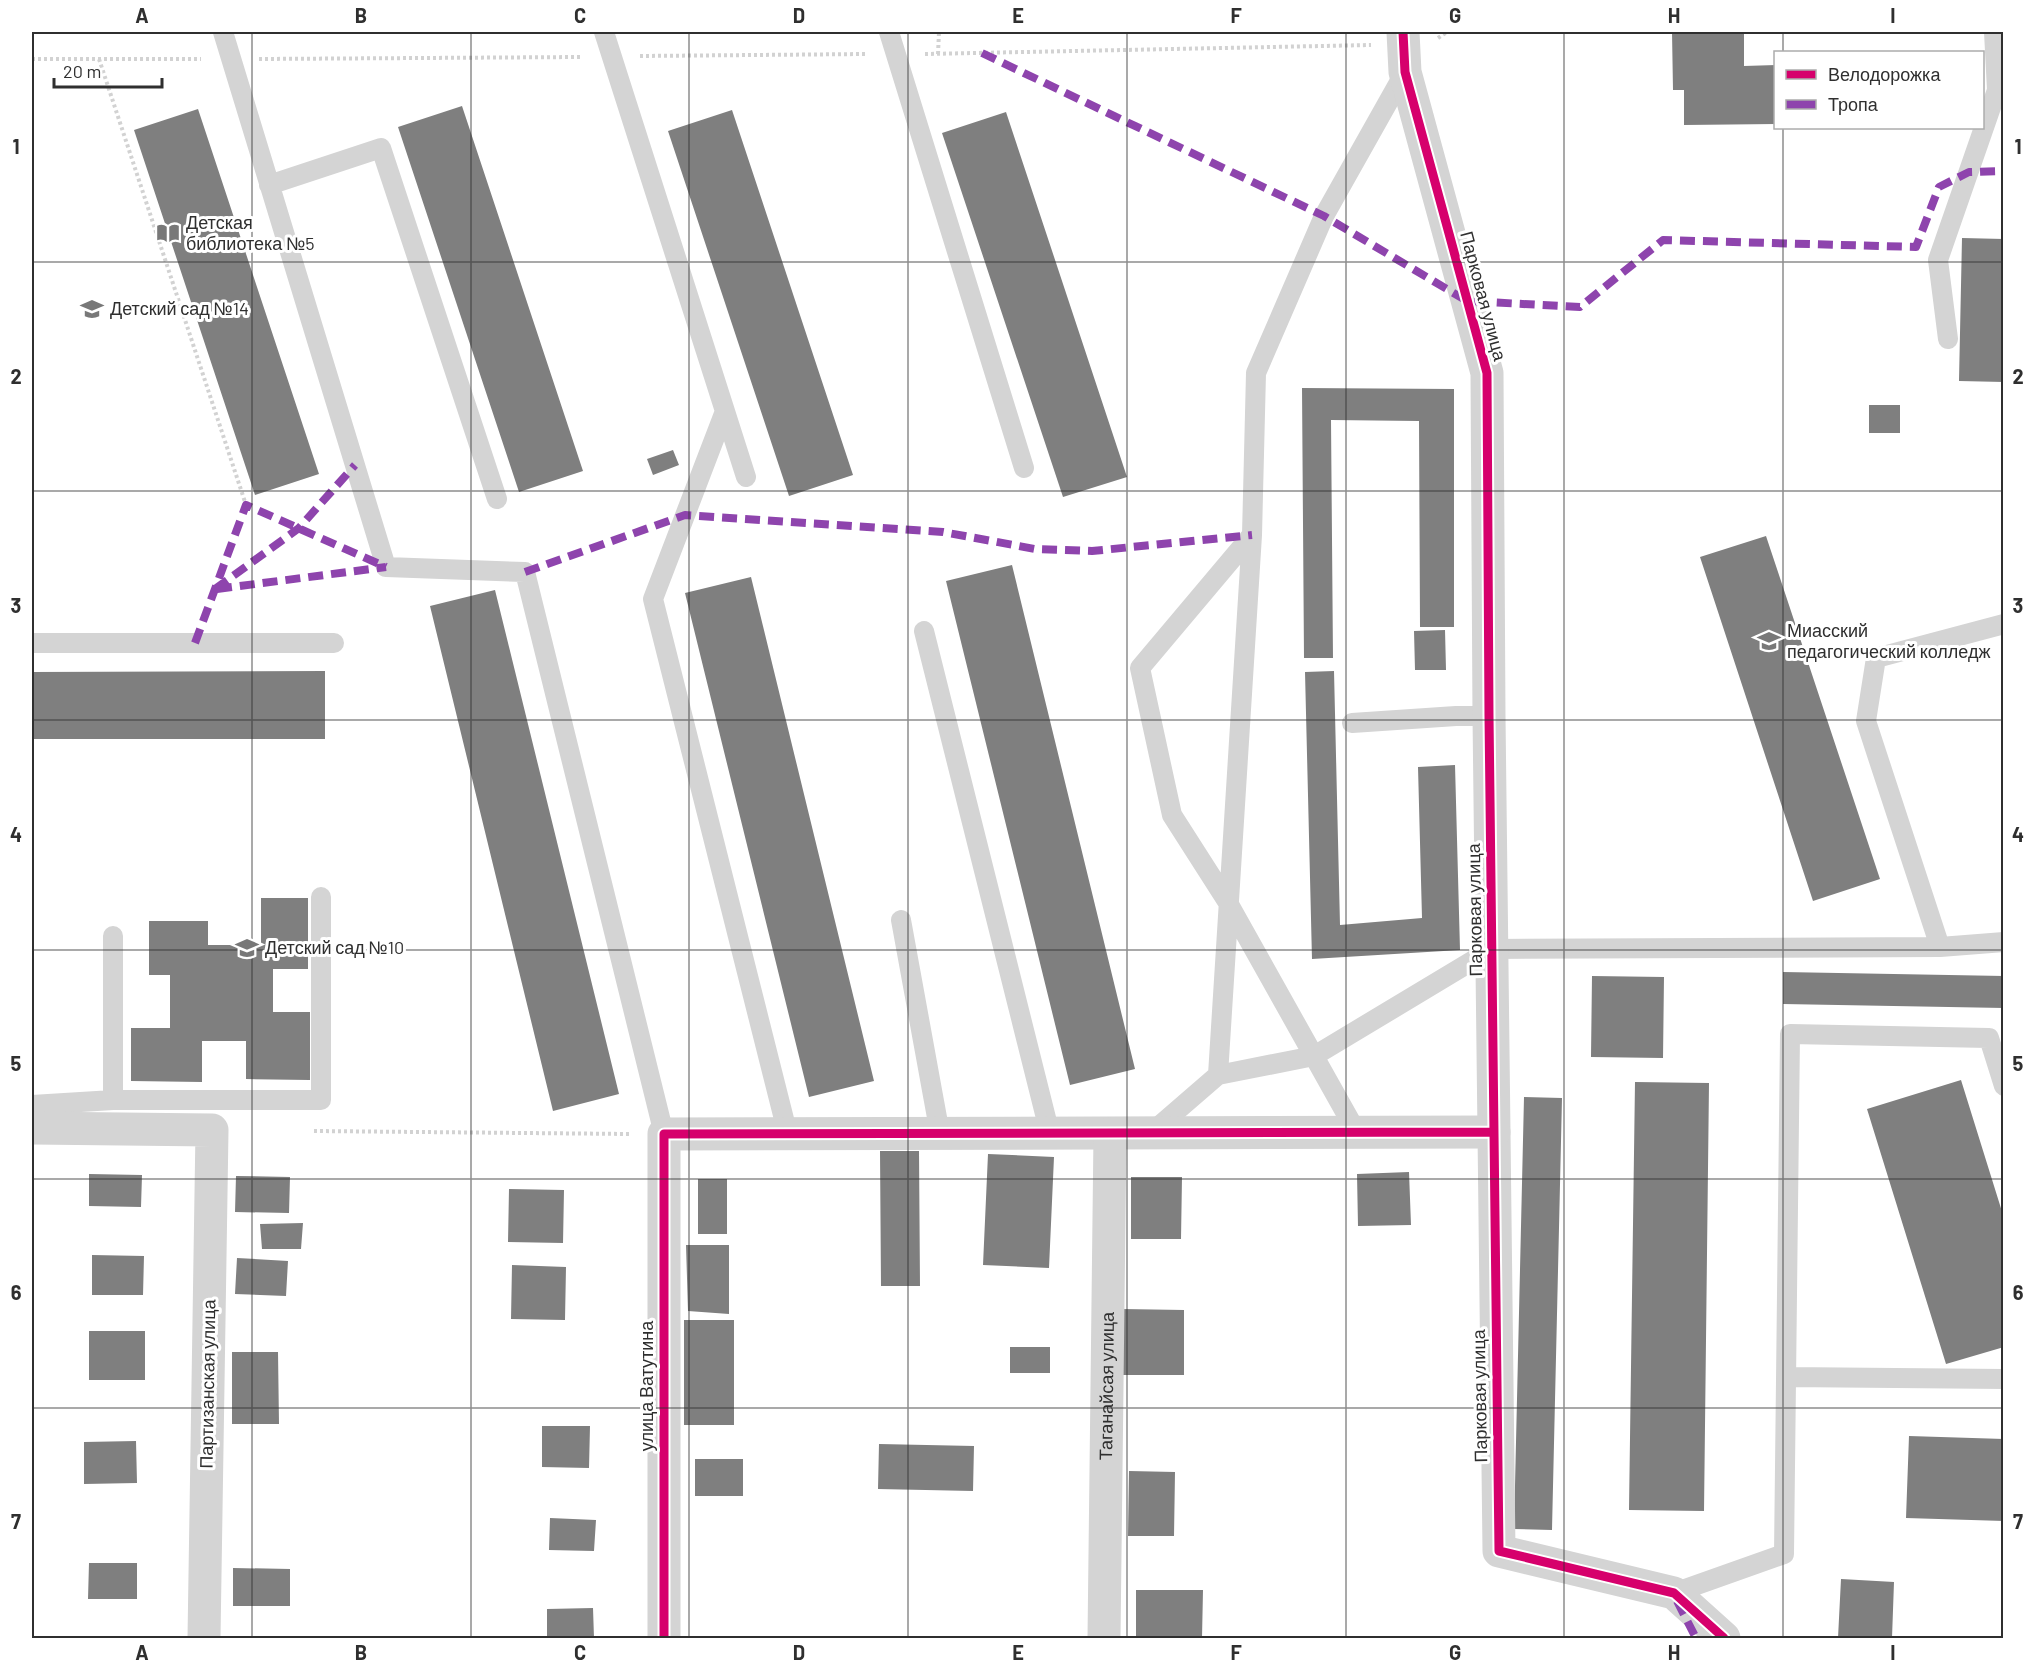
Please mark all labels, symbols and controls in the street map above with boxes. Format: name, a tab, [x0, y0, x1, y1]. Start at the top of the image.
text: A	[135, 3, 149, 27]
text: B	[355, 3, 367, 27]
text: C	[574, 3, 586, 27]
text: D	[793, 3, 805, 27]
text: E	[1012, 3, 1024, 27]
text: F	[1230, 3, 1242, 27]
text: G	[1449, 3, 1461, 27]
text: H	[1668, 3, 1680, 27]
text: I	[1890, 3, 1896, 27]
scale bar	[54, 51, 162, 89]
legend	[1774, 51, 1984, 129]
text: 20 m	[63, 60, 101, 82]
text: Велодорожка	[1828, 63, 1941, 85]
text: Тропа	[1828, 93, 1879, 115]
text: 1	[12, 134, 20, 158]
text: 1	[2014, 134, 2022, 158]
place label: Детская библиотека №5	[186, 211, 315, 254]
library icon: Детская библиотека №5	[155, 220, 181, 246]
street label: Парковая улица	[1456, 229, 1512, 364]
school or university icon: Детский сад №14	[79, 296, 105, 322]
place label: Детский сад №14	[110, 297, 249, 319]
text: 2	[10, 364, 22, 388]
text: 2	[2012, 364, 2024, 388]
text: 3	[11, 593, 21, 617]
text: 3	[2013, 593, 2023, 617]
place label: Миасский педагогический колледж	[1787, 619, 1991, 662]
school or university icon: Миасский педагогический колледж	[1756, 628, 1782, 654]
text: 4	[10, 822, 22, 846]
text: 4	[2012, 822, 2024, 846]
street label: Парковая улица	[1462, 842, 1486, 977]
school or university icon: Детский сад №10	[234, 935, 260, 961]
place label: Детский сад №10	[265, 936, 404, 958]
text: 5	[11, 1051, 22, 1075]
text: 5	[2013, 1051, 2024, 1075]
text: 6	[11, 1280, 22, 1304]
text: 6	[2013, 1280, 2024, 1304]
street label: Партизанская улица	[195, 1298, 219, 1469]
street label: Таганайсая улица	[1094, 1311, 1118, 1460]
street label: улица Ватутина	[635, 1320, 657, 1451]
street label: Парковая улица	[1467, 1328, 1491, 1463]
text: 7	[11, 1509, 21, 1533]
text: 7	[2013, 1509, 2023, 1533]
text: A	[135, 1640, 149, 1664]
text: B	[355, 1640, 367, 1664]
text: C	[574, 1640, 586, 1664]
text: D	[793, 1640, 805, 1664]
text: E	[1012, 1640, 1024, 1664]
text: F	[1230, 1640, 1242, 1664]
text: G	[1449, 1640, 1461, 1664]
text: H	[1668, 1640, 1680, 1664]
text: I	[1890, 1640, 1896, 1664]

